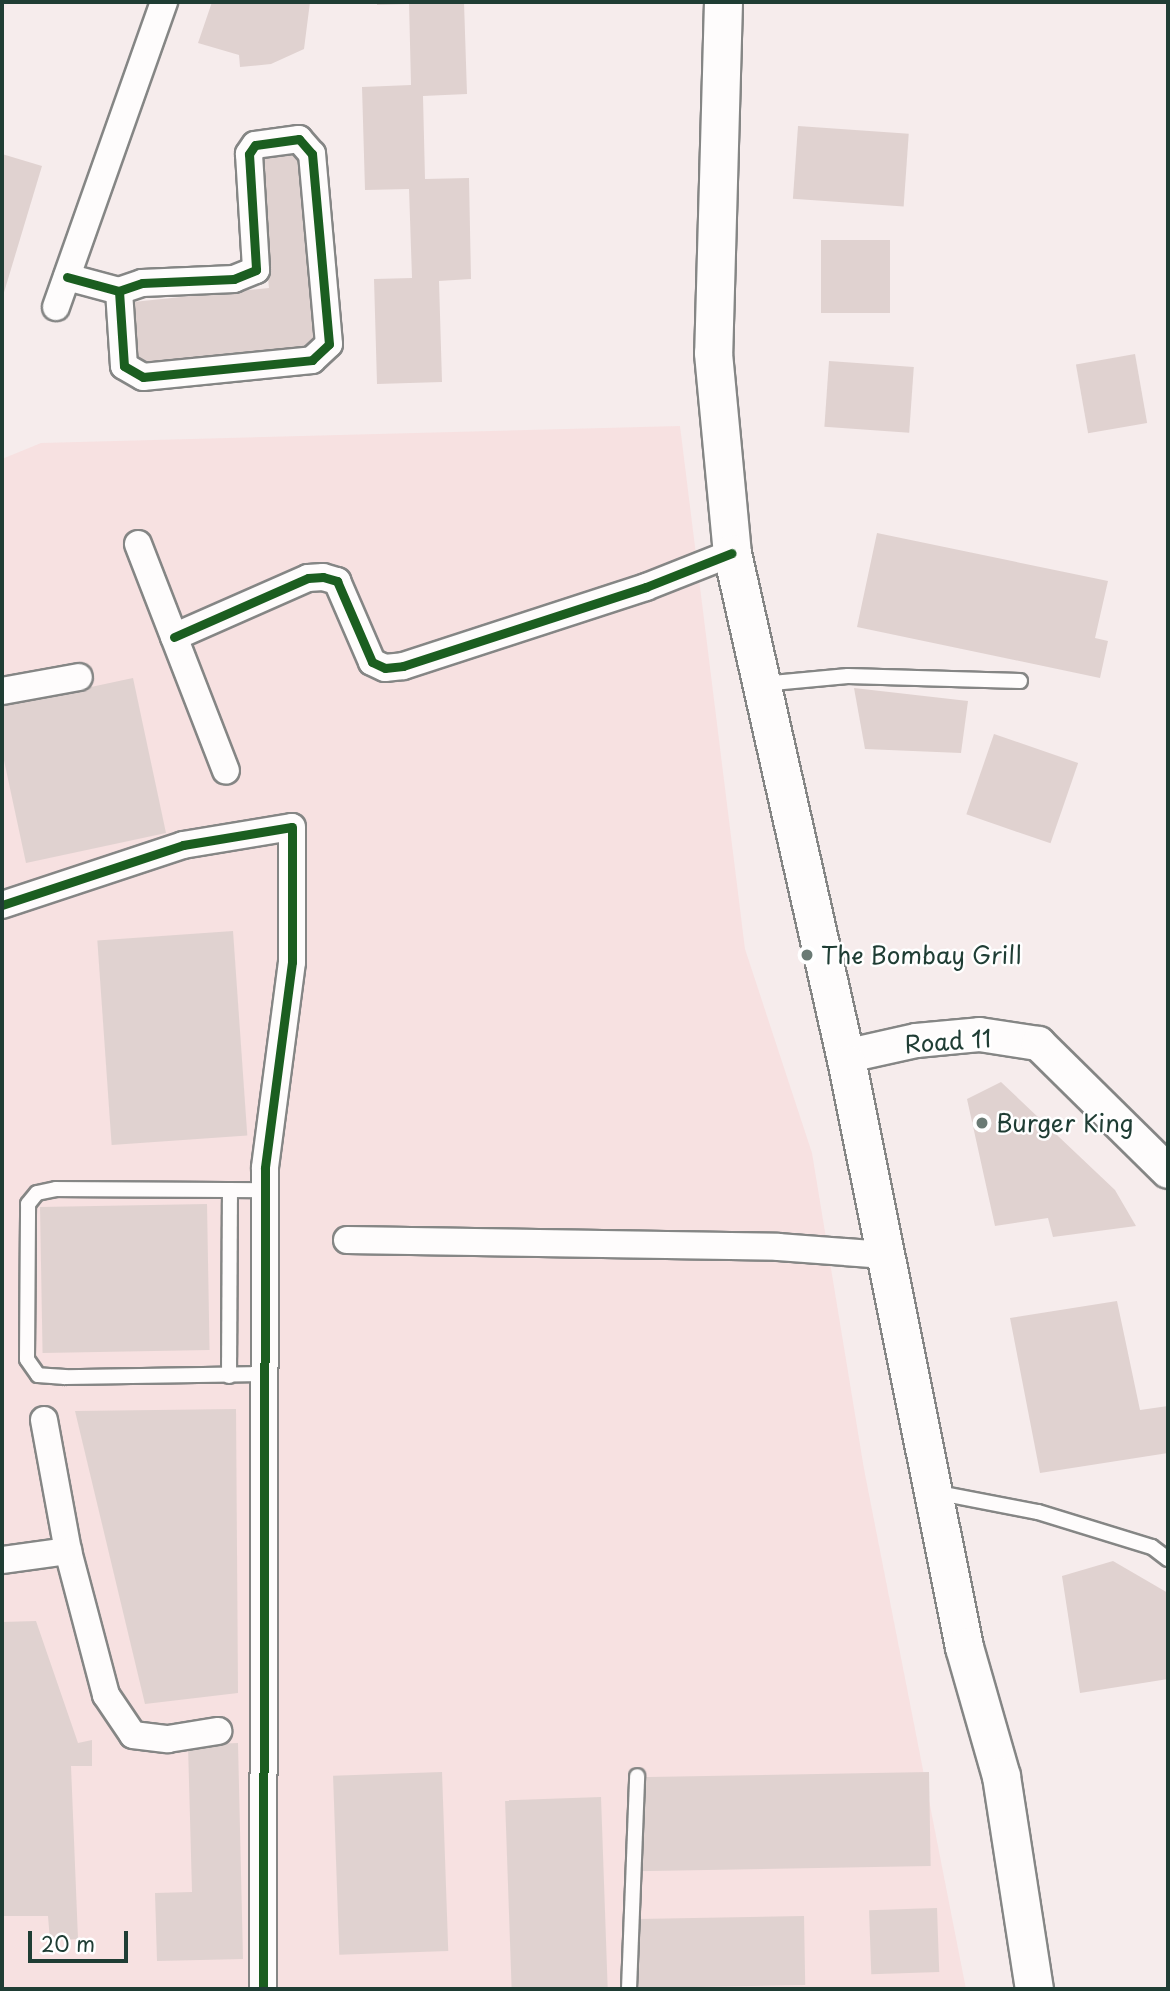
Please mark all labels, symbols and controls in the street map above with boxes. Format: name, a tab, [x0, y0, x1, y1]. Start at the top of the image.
place label: The Bombay Grill	[821, 941, 1024, 969]
marker: The Bombay Grill	[799, 947, 815, 963]
street label: Road 11	[904, 1024, 992, 1058]
place label: Burger King	[996, 1109, 1133, 1137]
marker: Burger King	[974, 1115, 990, 1131]
scale bar	[32, 1918, 131, 1962]
text: 20 m	[41, 1927, 95, 1959]

